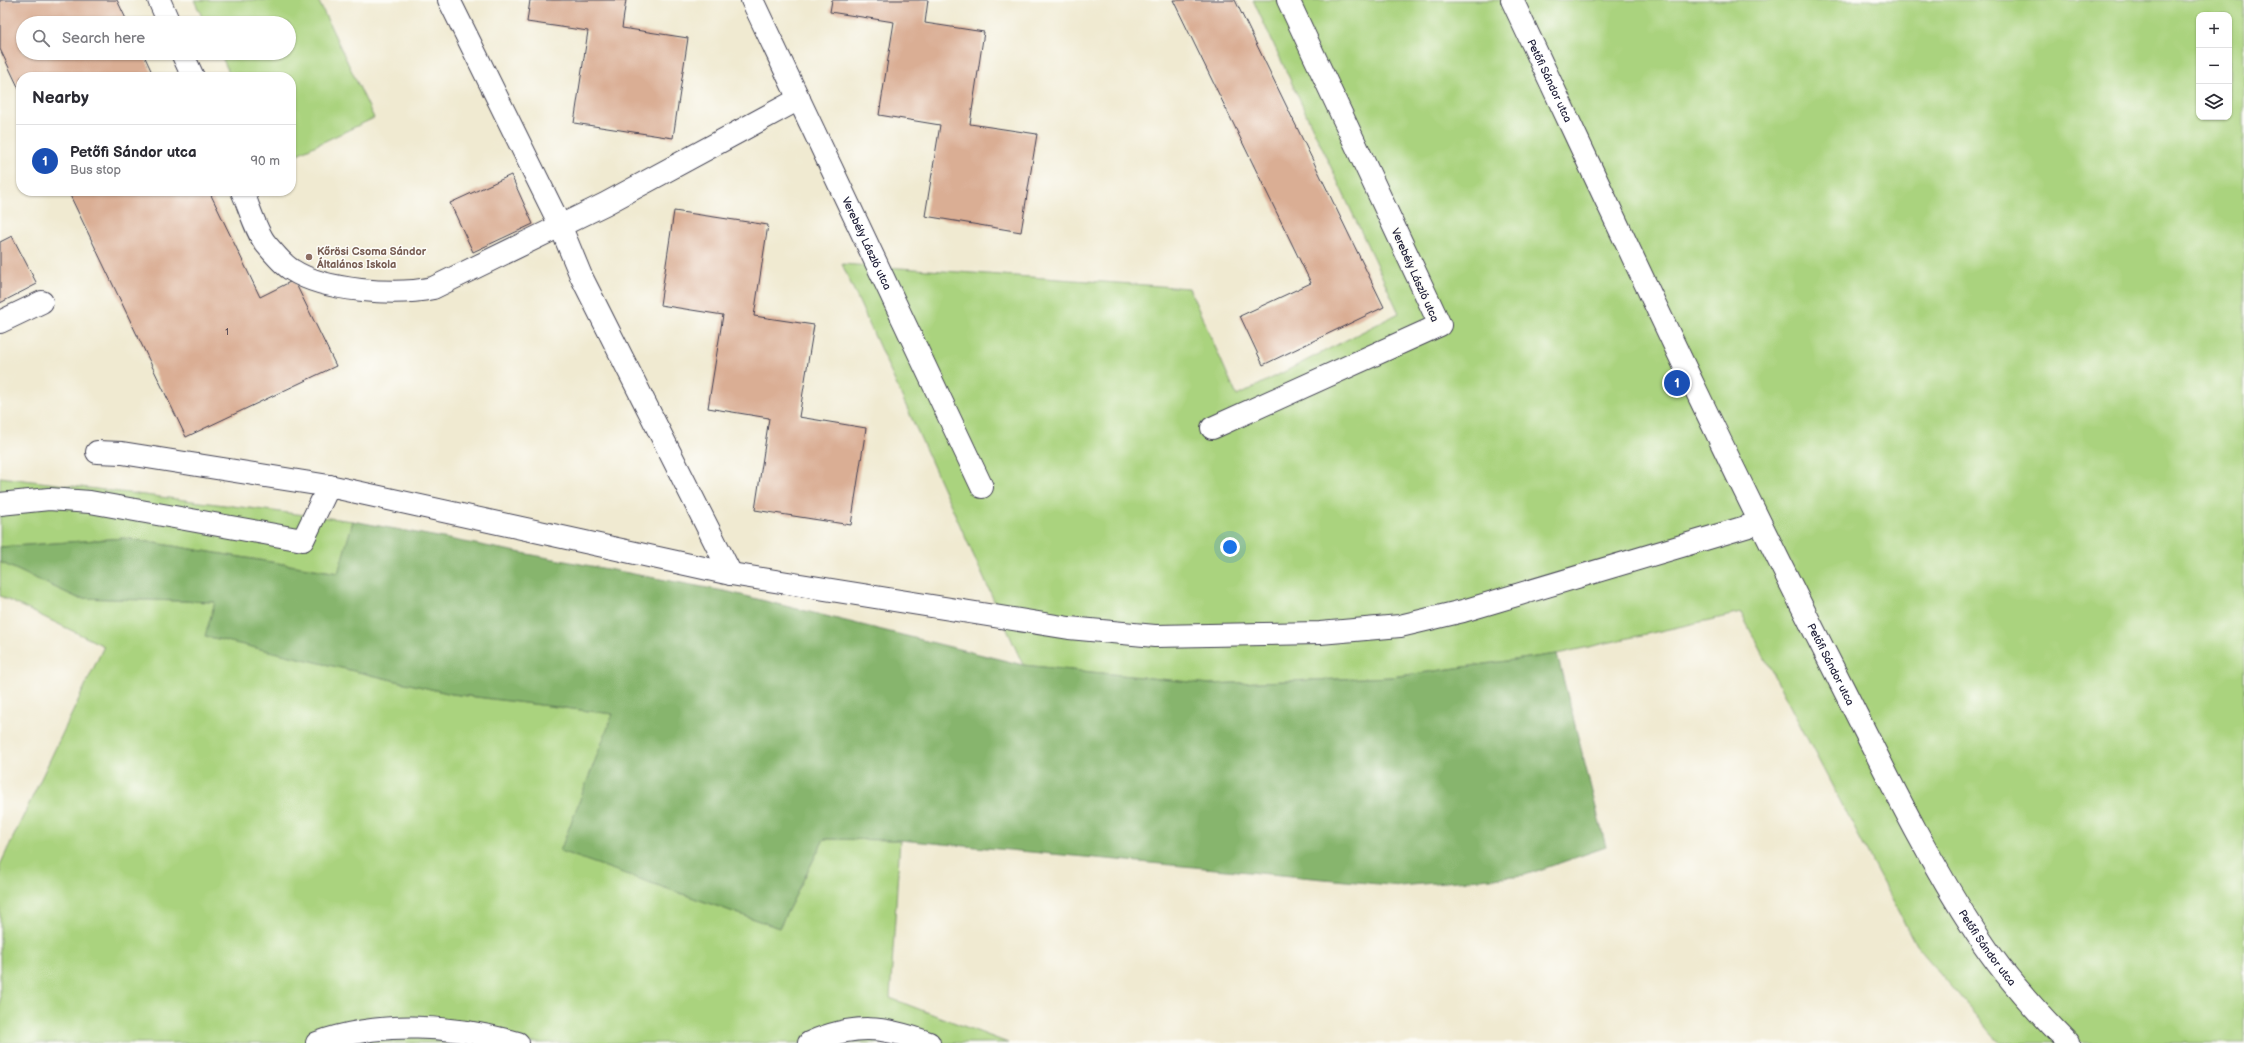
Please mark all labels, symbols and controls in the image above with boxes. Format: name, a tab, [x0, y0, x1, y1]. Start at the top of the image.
map controls	[2196, 12, 2232, 120]
button: +	[2196, 12, 2232, 48]
search box	[16, 16, 296, 60]
icon: search	[30, 27, 52, 49]
text: Search here	[62, 29, 145, 48]
street label: Petőfi Sándor utca	[1525, 37, 1575, 124]
button: −	[2196, 48, 2232, 84]
button: layers	[2196, 84, 2232, 120]
text: Nearby	[32, 88, 89, 108]
text: Petőfi Sándor utca	[70, 143, 197, 162]
text: 1	[42, 153, 48, 169]
text: 90 m	[251, 153, 280, 169]
text: Bus stop	[70, 162, 121, 178]
street label: Verebély László utca	[839, 195, 894, 292]
street label: Verebély László utca	[1389, 226, 1441, 324]
place label: Kőrösi Csoma Sándor Általános Iskola	[316, 245, 427, 271]
marker: Kőrösi Csoma Sándor Általános Iskola	[304, 252, 314, 262]
house number: 1	[225, 327, 229, 338]
pin: 1	[1664, 368, 1690, 398]
your location	[1220, 537, 1240, 557]
street label: Petőfi Sándor utca	[1805, 621, 1857, 707]
street label: Petőfi Sándor utca	[1956, 907, 2019, 988]

